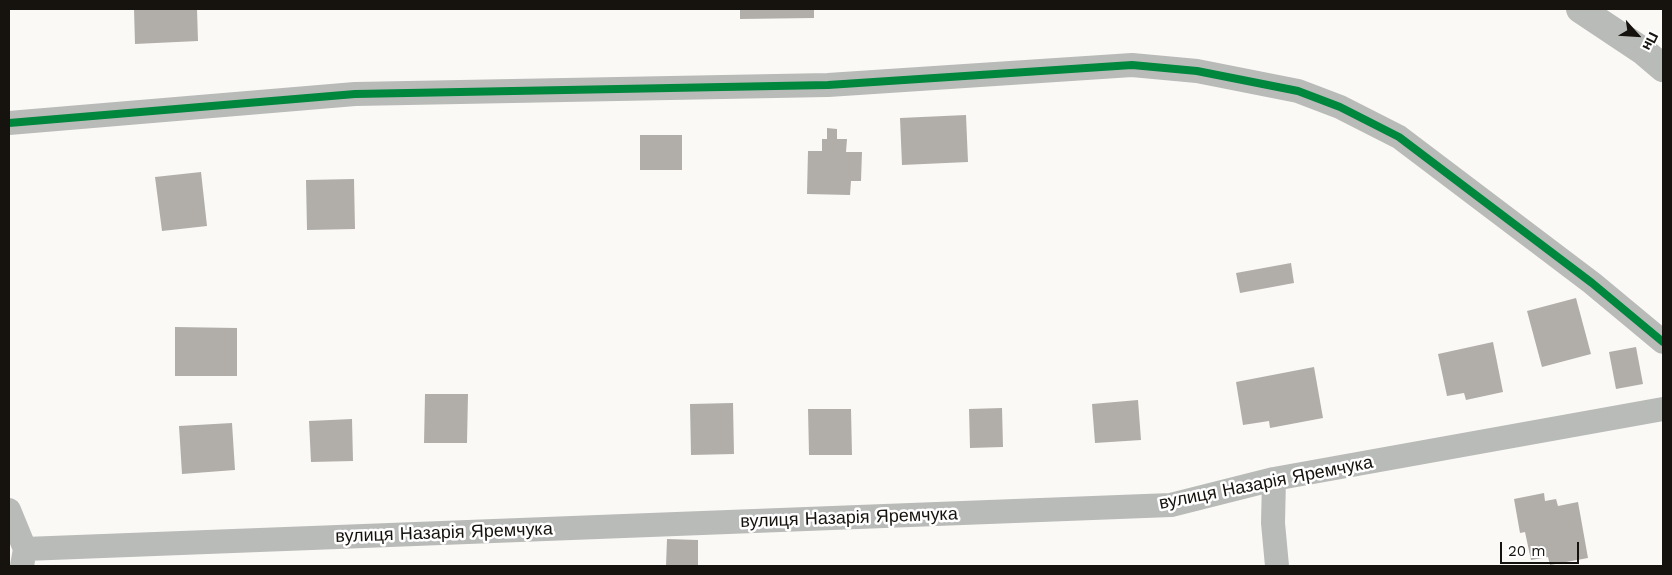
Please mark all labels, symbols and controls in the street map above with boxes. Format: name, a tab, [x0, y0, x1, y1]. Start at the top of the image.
north arrow	[1612, 10, 1662, 60]
text: Пн	[1639, 30, 1662, 53]
street label: вулиця Назарія Яремчука	[1157, 452, 1375, 514]
street label: вулиця Назарія Яремчука	[740, 503, 958, 533]
street label: вулиця Назарія Яремчука	[335, 518, 553, 548]
scale bar	[1502, 532, 1581, 564]
text: 20 m	[1508, 542, 1546, 560]

